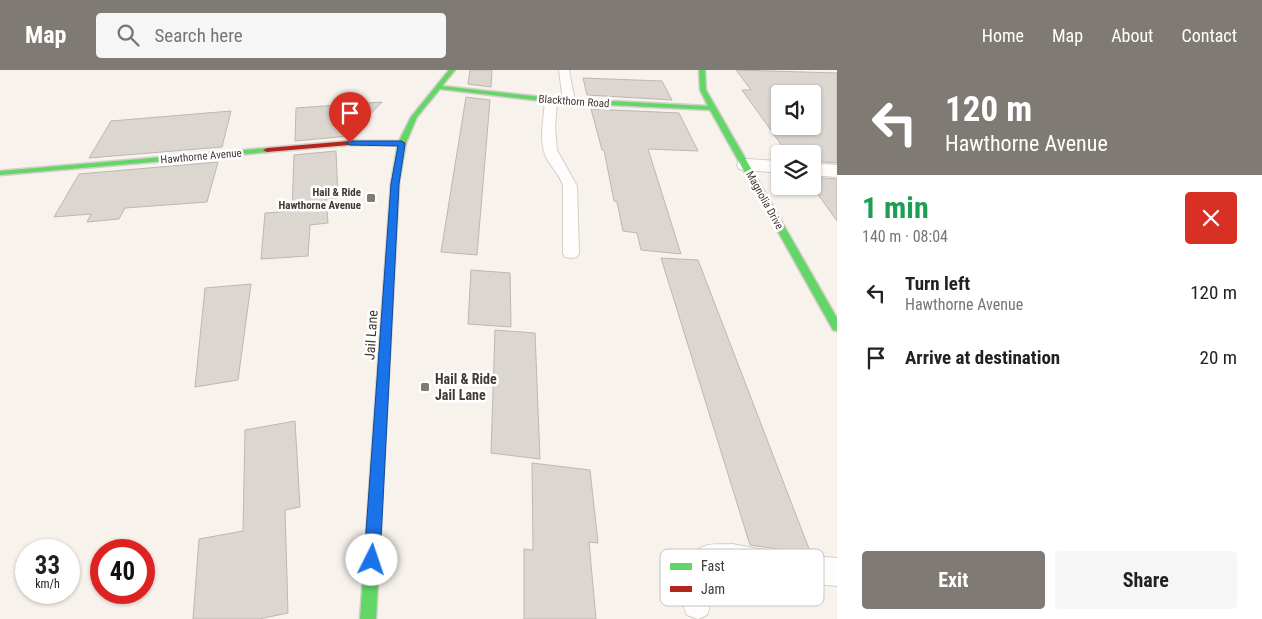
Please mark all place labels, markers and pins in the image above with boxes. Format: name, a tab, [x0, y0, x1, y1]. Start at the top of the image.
pin	[329, 92, 371, 143]
place label: Hail & Ride Hawthorne Avenue	[278, 186, 361, 212]
marker: Hail & Ride Hawthorne Avenue	[365, 192, 377, 204]
place label: Hail & Ride Jail Lane	[435, 371, 497, 403]
marker: Hail & Ride Jail Lane	[419, 381, 431, 393]

